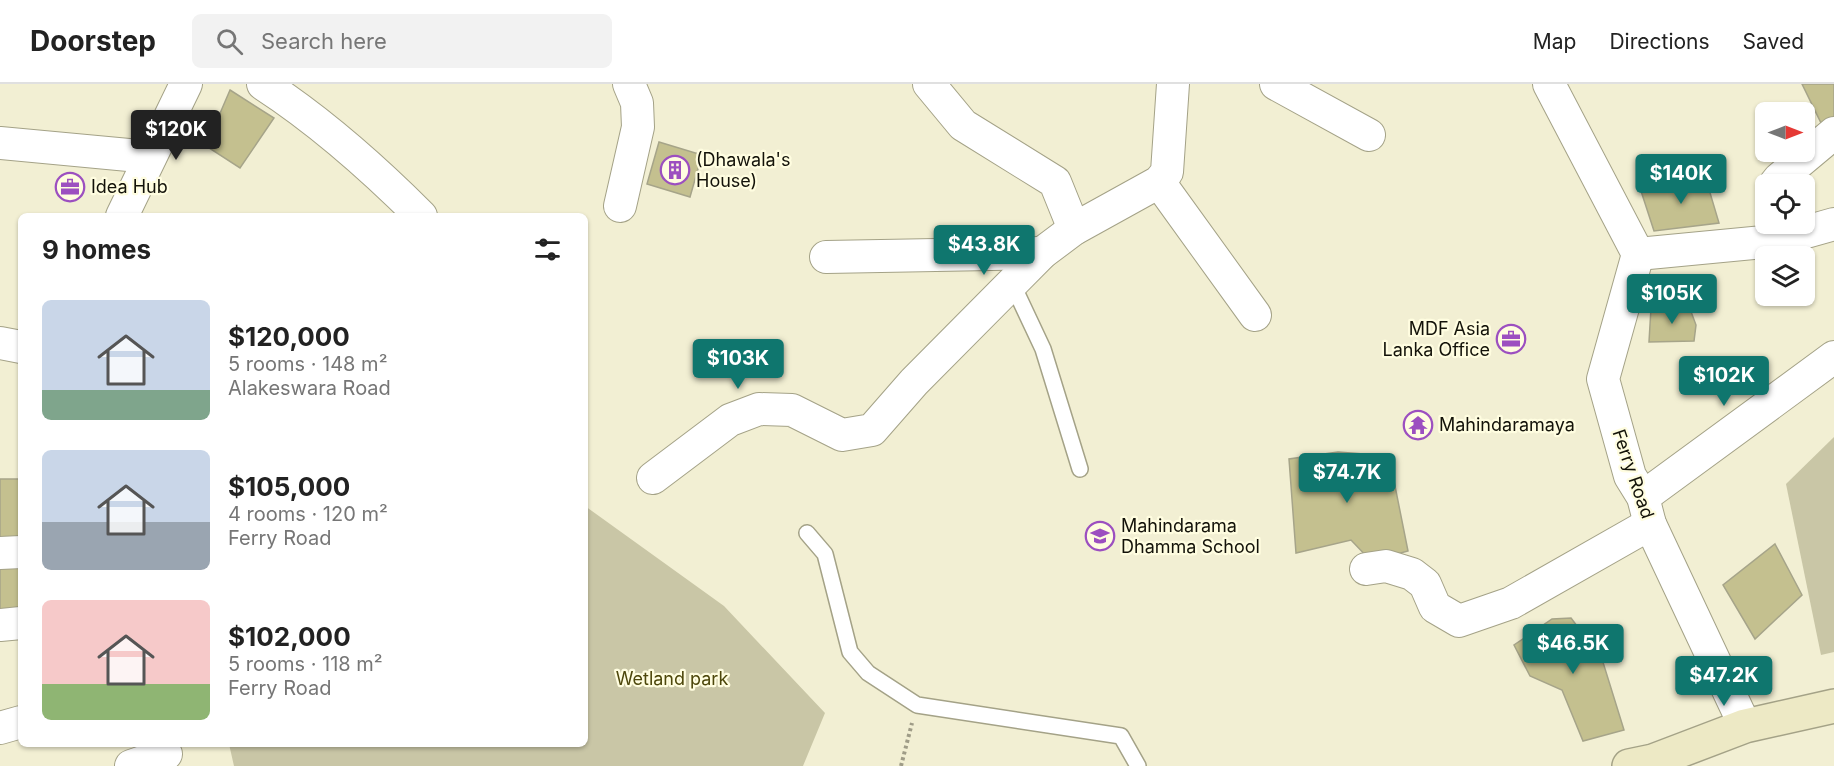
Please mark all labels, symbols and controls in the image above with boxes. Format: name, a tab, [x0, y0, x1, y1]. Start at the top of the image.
search box	[192, 14, 612, 68]
text: Doorstep	[30, 24, 156, 58]
icon: search	[213, 25, 246, 58]
text: Search here	[261, 28, 387, 54]
text: Map	[1533, 29, 1576, 54]
text: Directions	[1609, 29, 1710, 54]
text: Saved	[1743, 29, 1804, 54]
north arrow	[1755, 102, 1815, 162]
map controls	[1755, 102, 1815, 306]
pin: $120K	[134, 110, 218, 161]
text: $120K	[145, 117, 207, 141]
place label: (Dhawala's House)	[696, 149, 791, 191]
building icon: (Dhawala's House)	[659, 154, 691, 186]
pin: $140K	[1639, 154, 1723, 205]
text: $140K	[1649, 161, 1713, 185]
office icon: Idea Hub	[54, 171, 86, 203]
button: locate	[1755, 174, 1815, 234]
place label: Idea Hub	[91, 176, 168, 197]
pin: $43.8K	[935, 225, 1033, 276]
text: $43.8K	[948, 232, 1020, 256]
icon: filters	[531, 233, 564, 266]
text: 9 homes	[42, 234, 151, 265]
button: layers	[1755, 246, 1815, 306]
pin: $105K	[1630, 274, 1714, 325]
text: $105K	[1641, 281, 1703, 305]
place label: MDF Asia Lanka Office	[1383, 318, 1490, 360]
text: $120,000	[228, 321, 350, 352]
office icon: MDF Asia Lanka Office	[1495, 323, 1527, 355]
icon: home	[90, 324, 162, 396]
pin: $103K	[696, 339, 780, 390]
text: $103K	[707, 346, 769, 370]
text: 5 rooms · 148 m²	[228, 352, 387, 376]
pin: $102K	[1682, 356, 1766, 407]
text: $102K	[1693, 363, 1755, 387]
text: Alakeswara Road	[228, 376, 391, 400]
temple icon: Mahindaramaya	[1402, 409, 1434, 441]
place label: Mahindaramaya	[1439, 414, 1575, 435]
street label: Ferry Road	[1608, 426, 1659, 521]
pin: $74.7K	[1298, 453, 1396, 504]
text: $74.7K	[1313, 460, 1381, 484]
text: $105,000	[228, 471, 350, 502]
icon: home	[90, 474, 162, 546]
text: 4 rooms · 120 m²	[228, 502, 388, 526]
place label: Mahindarama Dhamma School	[1121, 515, 1260, 557]
school or university icon: Mahindarama Dhamma School	[1084, 520, 1116, 552]
text: Ferry Road	[228, 526, 331, 550]
text: $102,000	[228, 621, 351, 652]
icon: home	[90, 624, 162, 696]
pin: $46.5K	[1524, 624, 1622, 675]
text: $46.5K	[1537, 631, 1609, 655]
text: 5 rooms · 118 m²	[228, 652, 383, 676]
pin: $47.2K	[1675, 656, 1773, 707]
text: $47.2K	[1689, 663, 1759, 687]
park label: Wetland park	[616, 668, 728, 689]
text: Ferry Road	[228, 676, 331, 700]

